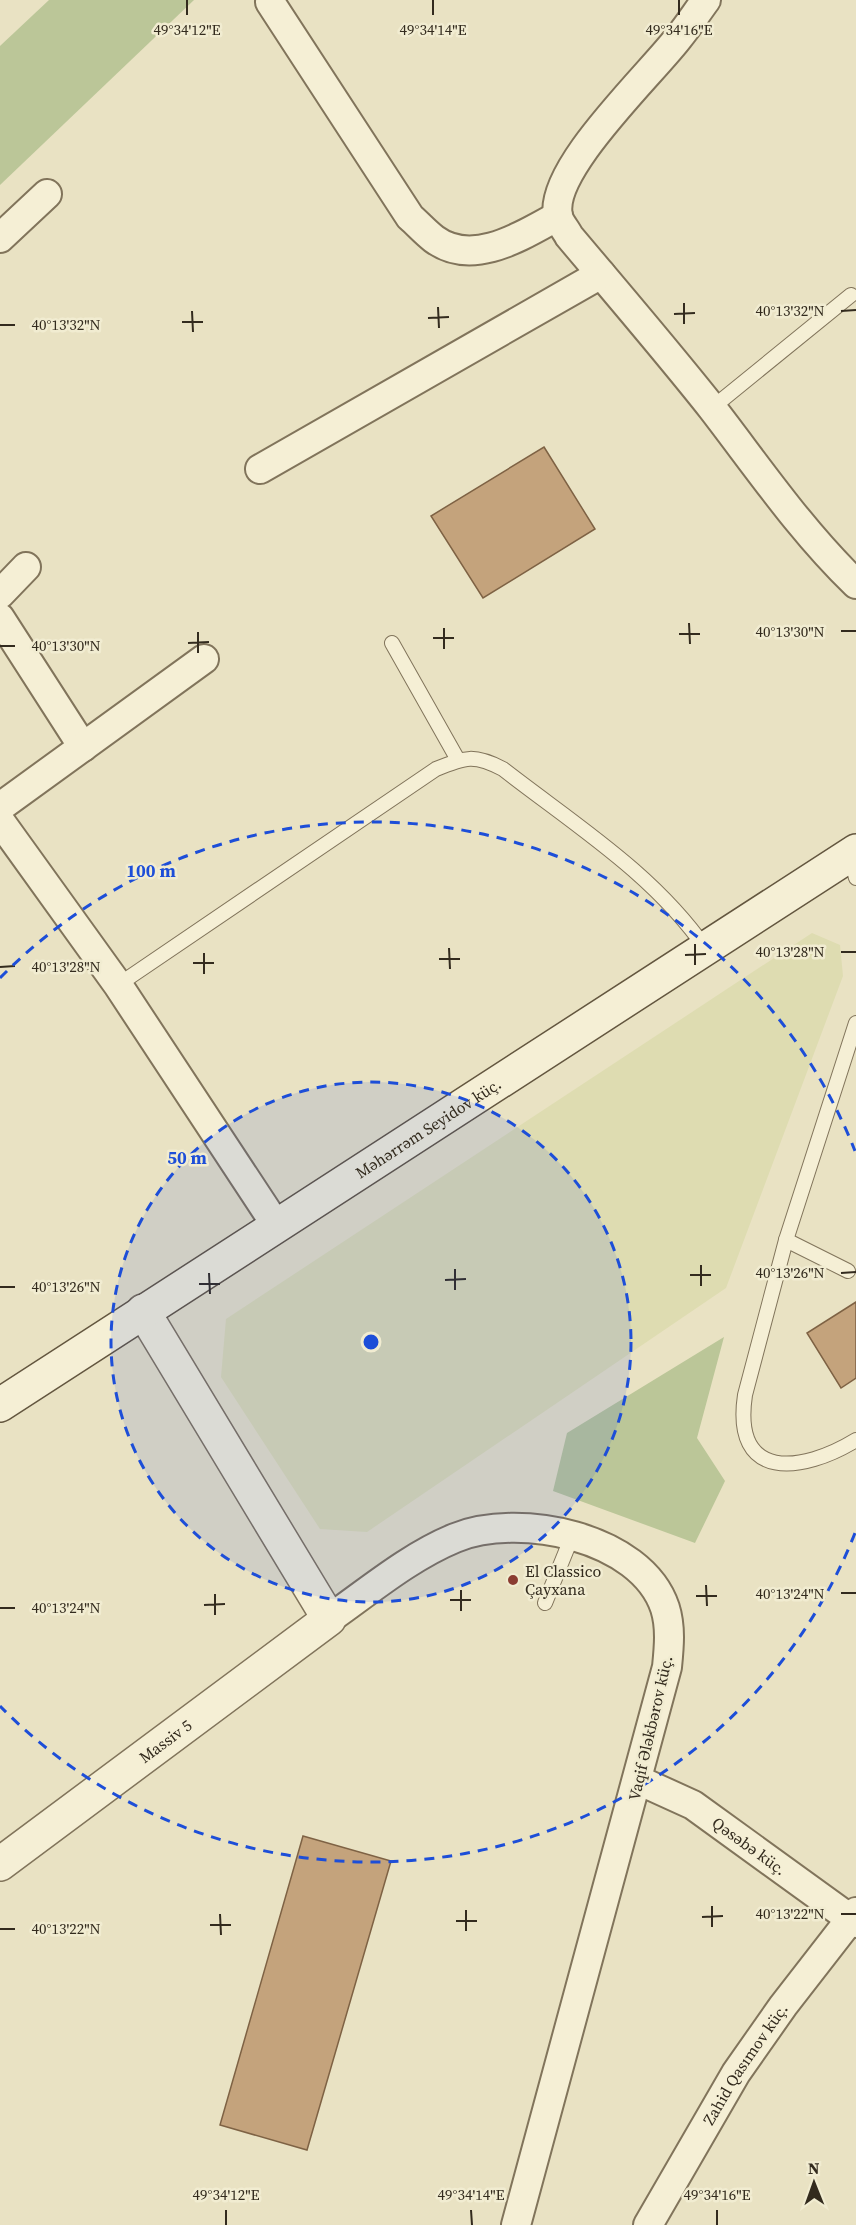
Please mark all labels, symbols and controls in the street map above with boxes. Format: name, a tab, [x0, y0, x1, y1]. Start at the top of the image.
text: 49°34'12"E	[153, 19, 221, 40]
text: 49°34'14"E	[399, 19, 467, 40]
text: 49°34'16"E	[645, 19, 713, 40]
text: 40°13'32"N	[755, 300, 825, 321]
text: 40°13'32"N	[31, 314, 101, 335]
text: 40°13'30"N	[755, 621, 825, 642]
text: 40°13'30"N	[31, 635, 101, 656]
text: 100 m	[126, 858, 176, 883]
text: 40°13'28"N	[755, 941, 825, 962]
text: 40°13'28"N	[31, 956, 101, 977]
street label: Məhərrəm Seyidov küç.	[351, 1073, 505, 1183]
text: 50 m	[167, 1145, 207, 1170]
text: 40°13'26"N	[755, 1262, 825, 1283]
text: 40°13'26"N	[31, 1276, 101, 1297]
centre of rings	[361, 1332, 381, 1352]
place label: El Classico Çayxana	[525, 1560, 601, 1600]
marker: El Classico Çayxana	[506, 1573, 520, 1587]
text: 40°13'24"N	[755, 1583, 825, 1604]
text: 40°13'24"N	[31, 1597, 101, 1618]
street label: Vaqif Ələkbərov küç.	[623, 1653, 677, 1803]
street label: Massiv 5	[134, 1714, 196, 1768]
street label: Qəsəbə küç.	[708, 1812, 791, 1880]
text: 40°13'22"N	[755, 1903, 825, 1924]
text: 40°13'22"N	[31, 1918, 101, 1939]
street label: Zahid Qasımov küç.	[697, 1999, 793, 2129]
north arrow	[784, 2153, 844, 2213]
text: N	[808, 2157, 820, 2179]
text: 49°34'12"E	[192, 2184, 260, 2205]
text: 49°34'14"E	[437, 2184, 505, 2205]
text: 49°34'16"E	[683, 2184, 751, 2205]

